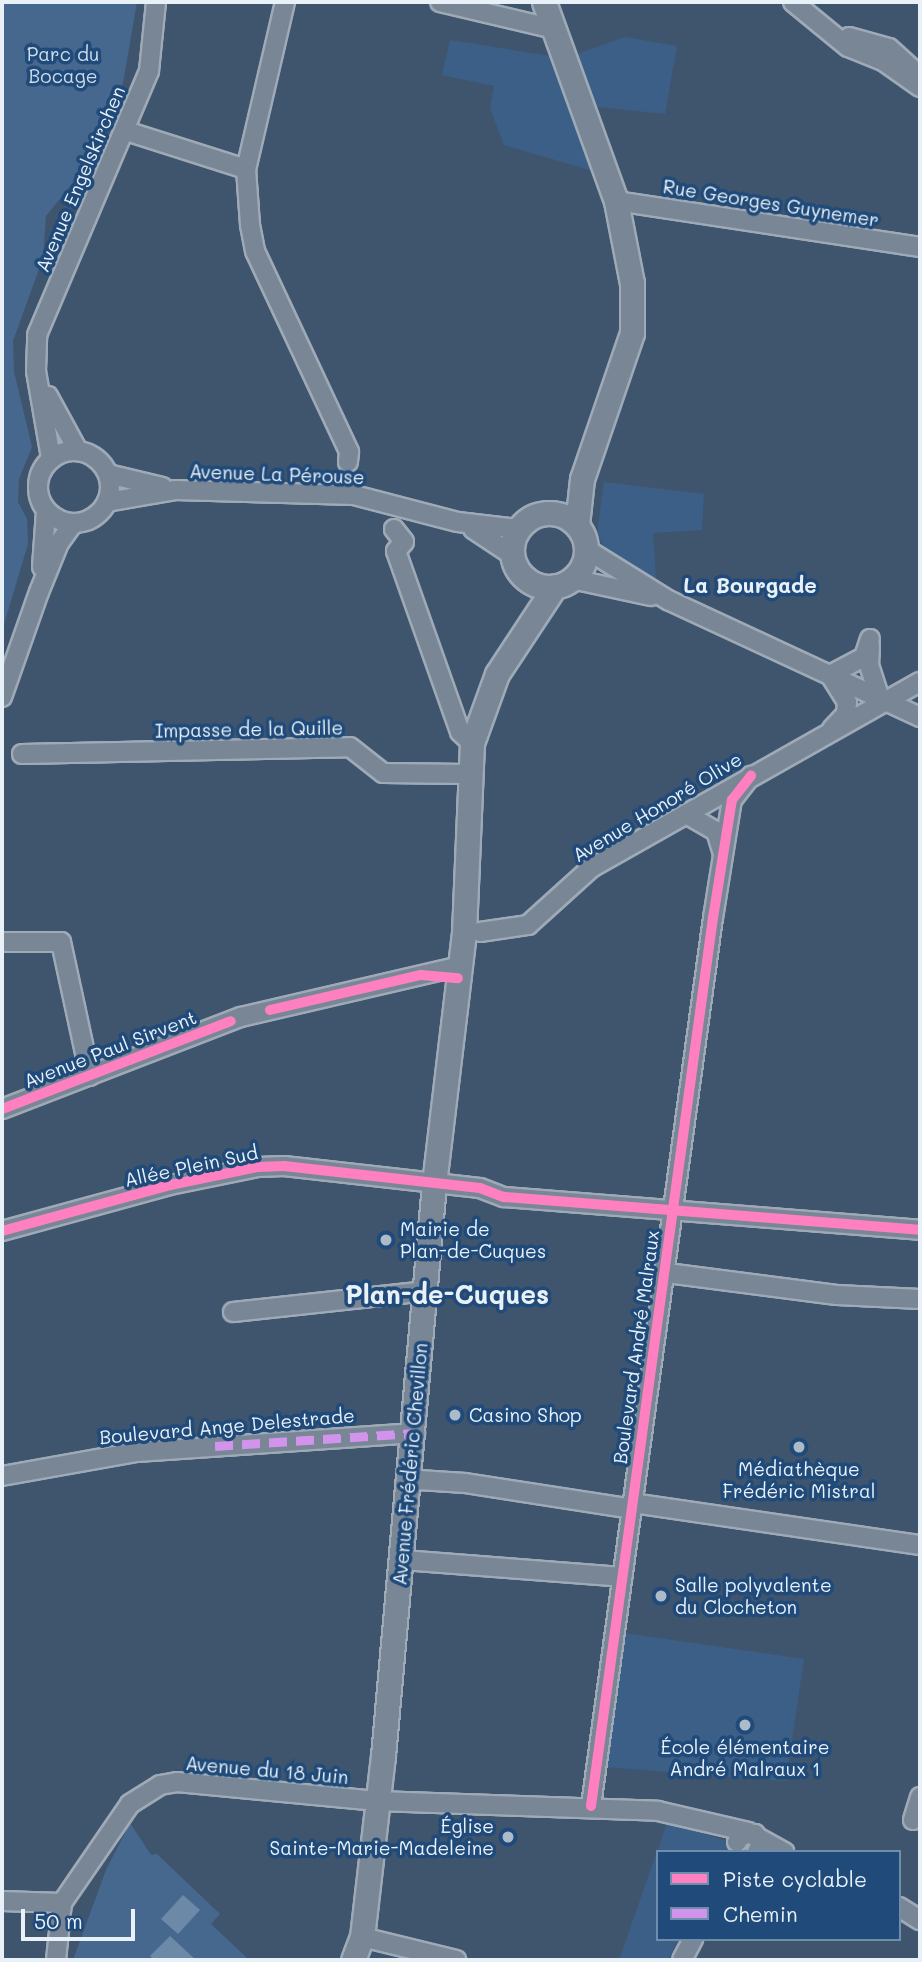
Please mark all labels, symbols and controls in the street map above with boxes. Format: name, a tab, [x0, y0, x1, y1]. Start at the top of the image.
park label: Parc du Bocage	[27, 43, 99, 87]
street label: Avenue Engelskirchen	[31, 83, 129, 275]
street label: Rue Georges Guynemer	[661, 175, 881, 231]
street label: Avenue La Pérouse	[189, 460, 365, 488]
district label: La Bourgade	[683, 572, 817, 598]
street label: Impasse de la Quille	[155, 716, 343, 742]
street label: Avenue Honoré Olive	[568, 747, 746, 867]
street label: Avenue Paul Sirvent	[20, 1006, 200, 1092]
street label: Allée Plein Sud	[122, 1141, 260, 1191]
place label: Mairie de Plan-de-Cuques	[400, 1218, 546, 1262]
street label: Boulevard André Malraux	[608, 1229, 664, 1465]
marker: Mairie de Plan-de-Cuques	[378, 1232, 394, 1248]
district label: Plan-de-Cuques	[345, 1279, 549, 1311]
street label: Avenue Frédéric Chevillon	[388, 1342, 432, 1586]
street label: Boulevard Ange Delestrade	[98, 1403, 356, 1449]
place label: Casino Shop	[469, 1404, 582, 1426]
marker: Casino Shop	[447, 1407, 463, 1423]
marker: Médiathèque Frédéric Mistral	[791, 1439, 807, 1455]
place label: Médiathèque Frédéric Mistral	[722, 1458, 876, 1502]
place label: Salle polyvalente du Clocheton	[675, 1574, 832, 1618]
marker: Salle polyvalente du Clocheton	[653, 1588, 669, 1604]
marker: École élémentaire André Malraux 1	[737, 1717, 753, 1733]
place label: École élémentaire André Malraux 1	[661, 1736, 829, 1780]
street label: Avenue du 18 Juin	[185, 1752, 349, 1788]
place label: Église Sainte-Marie-Madeleine	[269, 1815, 494, 1859]
marker: Église Sainte-Marie-Madeleine	[500, 1829, 516, 1845]
legend	[656, 1850, 901, 1941]
text: Piste cyclable	[723, 1865, 867, 1892]
scale bar	[24, 1896, 138, 1940]
text: Chemin	[723, 1900, 798, 1927]
text: 50 m	[34, 1907, 83, 1934]

